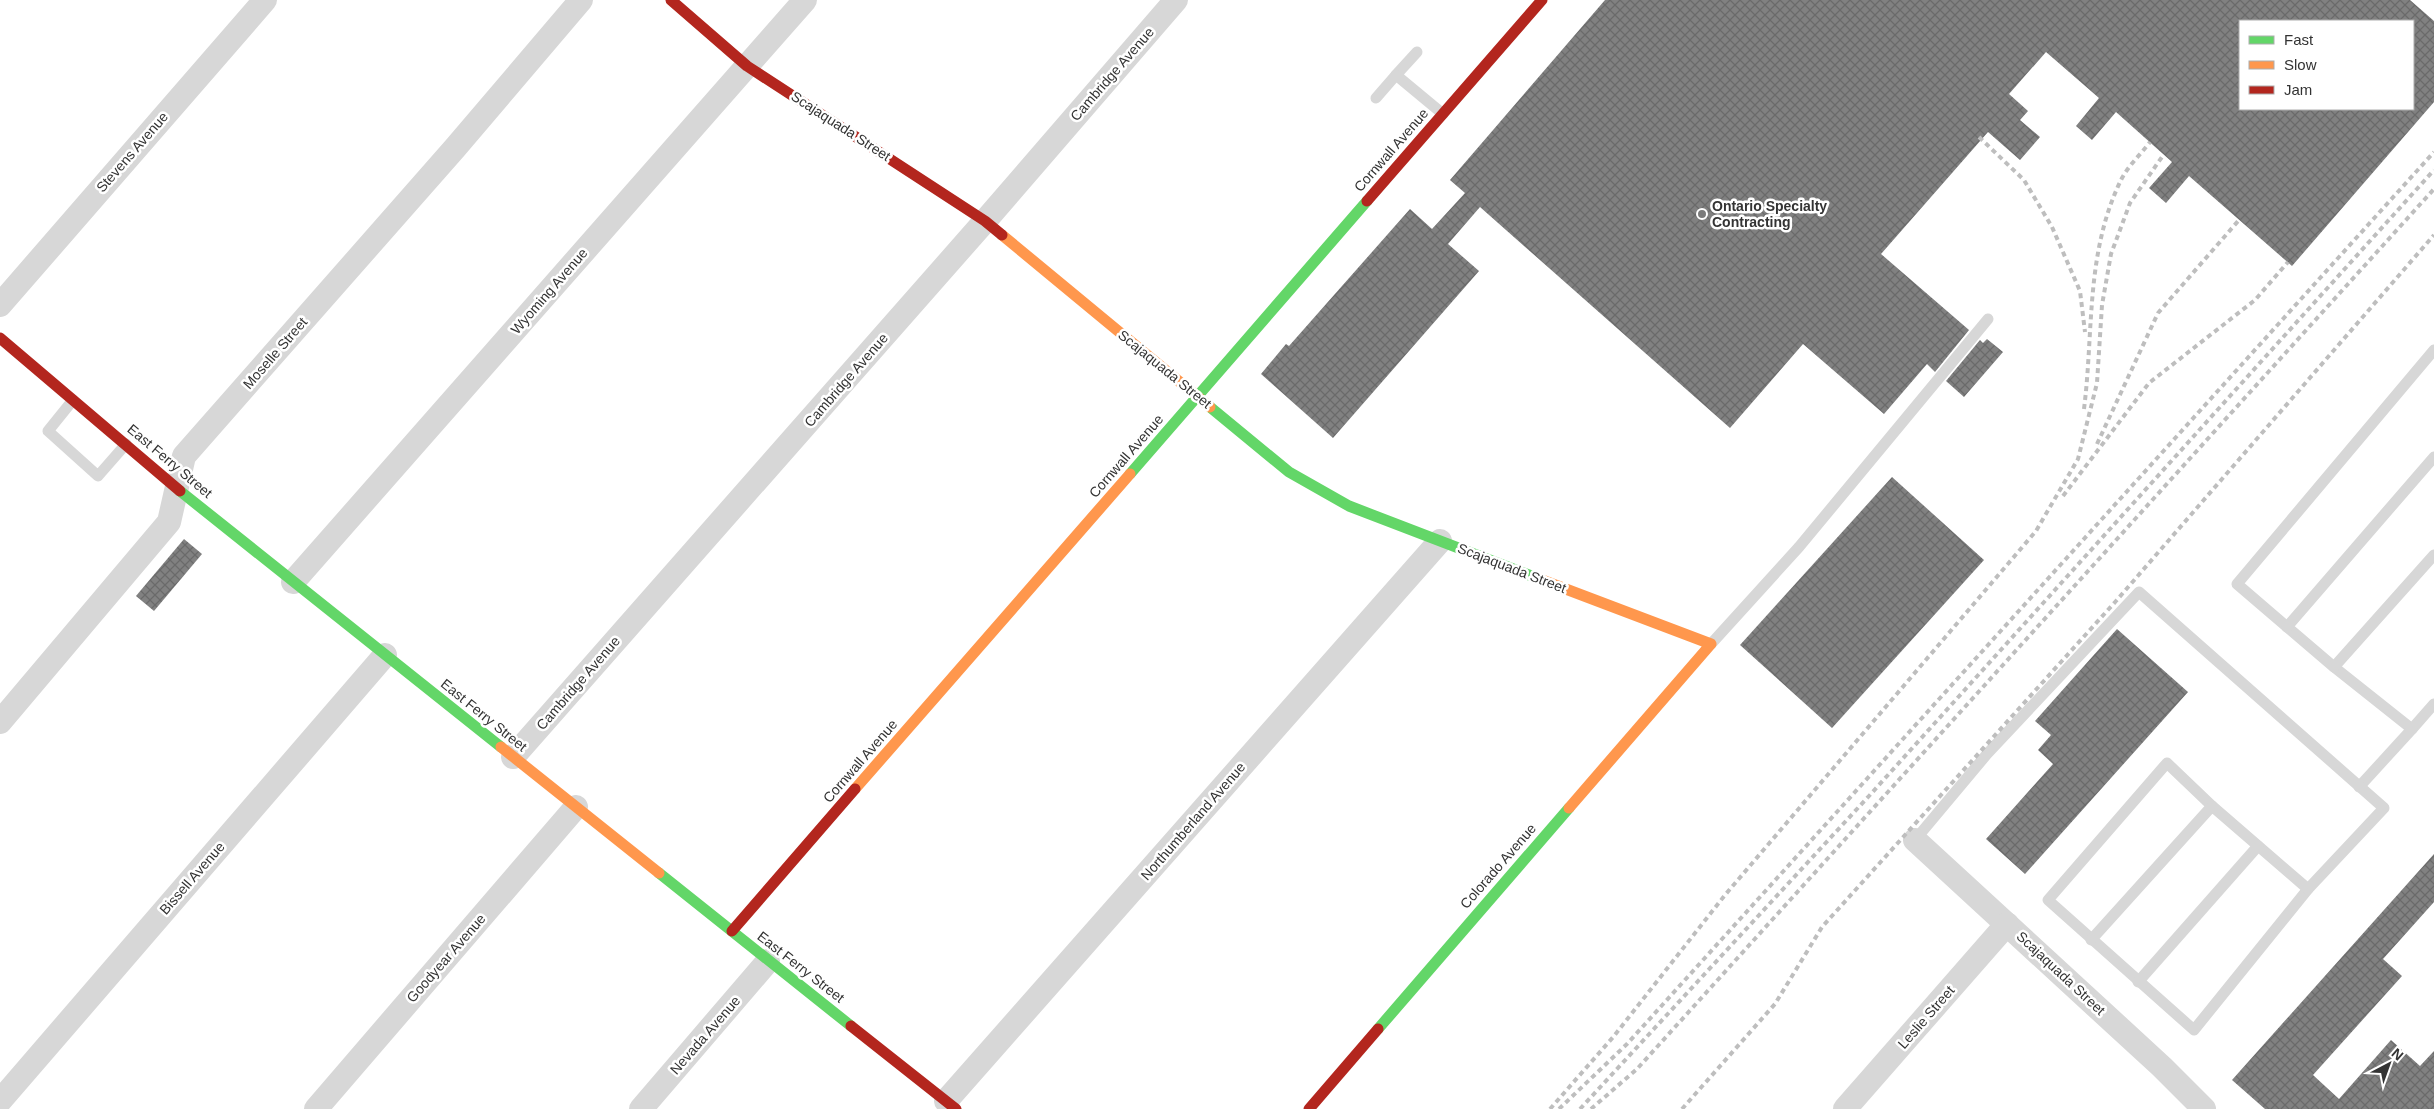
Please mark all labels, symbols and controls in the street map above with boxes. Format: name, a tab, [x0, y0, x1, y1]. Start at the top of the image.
legend	[2239, 20, 2414, 110]
street label: Cambridge Avenue	[1067, 24, 1157, 124]
text: Fast	[2284, 31, 2314, 48]
text: Slow	[2284, 56, 2317, 73]
text: Jam	[2284, 81, 2312, 98]
street label: Scajaquada Street	[788, 88, 894, 164]
street label: Cornwall Avenue	[1351, 105, 1432, 195]
street label: Stevens Avenue	[93, 109, 171, 195]
place label: Ontario Specialty Contracting	[1712, 198, 1827, 230]
marker: Ontario Specialty Contracting	[1696, 208, 1708, 220]
street label: Wyoming Avenue	[507, 245, 591, 337]
street label: Moselle Street	[240, 314, 310, 392]
street label: Scajaquada Street	[1115, 327, 1215, 412]
street label: Cambridge Avenue	[801, 330, 891, 430]
street label: Cornwall Avenue	[1086, 411, 1167, 501]
street label: East Ferry Street	[124, 421, 216, 501]
street label: Scajaquada Street	[1455, 540, 1569, 596]
street label: Cambridge Avenue	[533, 633, 623, 733]
street label: East Ferry Street	[438, 675, 530, 755]
street label: Cornwall Avenue	[820, 716, 901, 806]
street label: Northumberland Avenue	[1138, 759, 1249, 883]
street label: Colorado Avenue	[1457, 820, 1539, 912]
street label: Bissell Avenue	[156, 838, 228, 918]
street label: Goodyear Avenue	[403, 910, 489, 1005]
street label: East Ferry Street	[754, 928, 848, 1006]
street label: Scajaquada Street	[2013, 928, 2109, 1018]
street label: Leslie Street	[1894, 982, 1958, 1052]
street label: Nevada Avenue	[667, 992, 744, 1077]
north arrow	[2364, 1039, 2414, 1089]
text: N	[2388, 1045, 2407, 1064]

